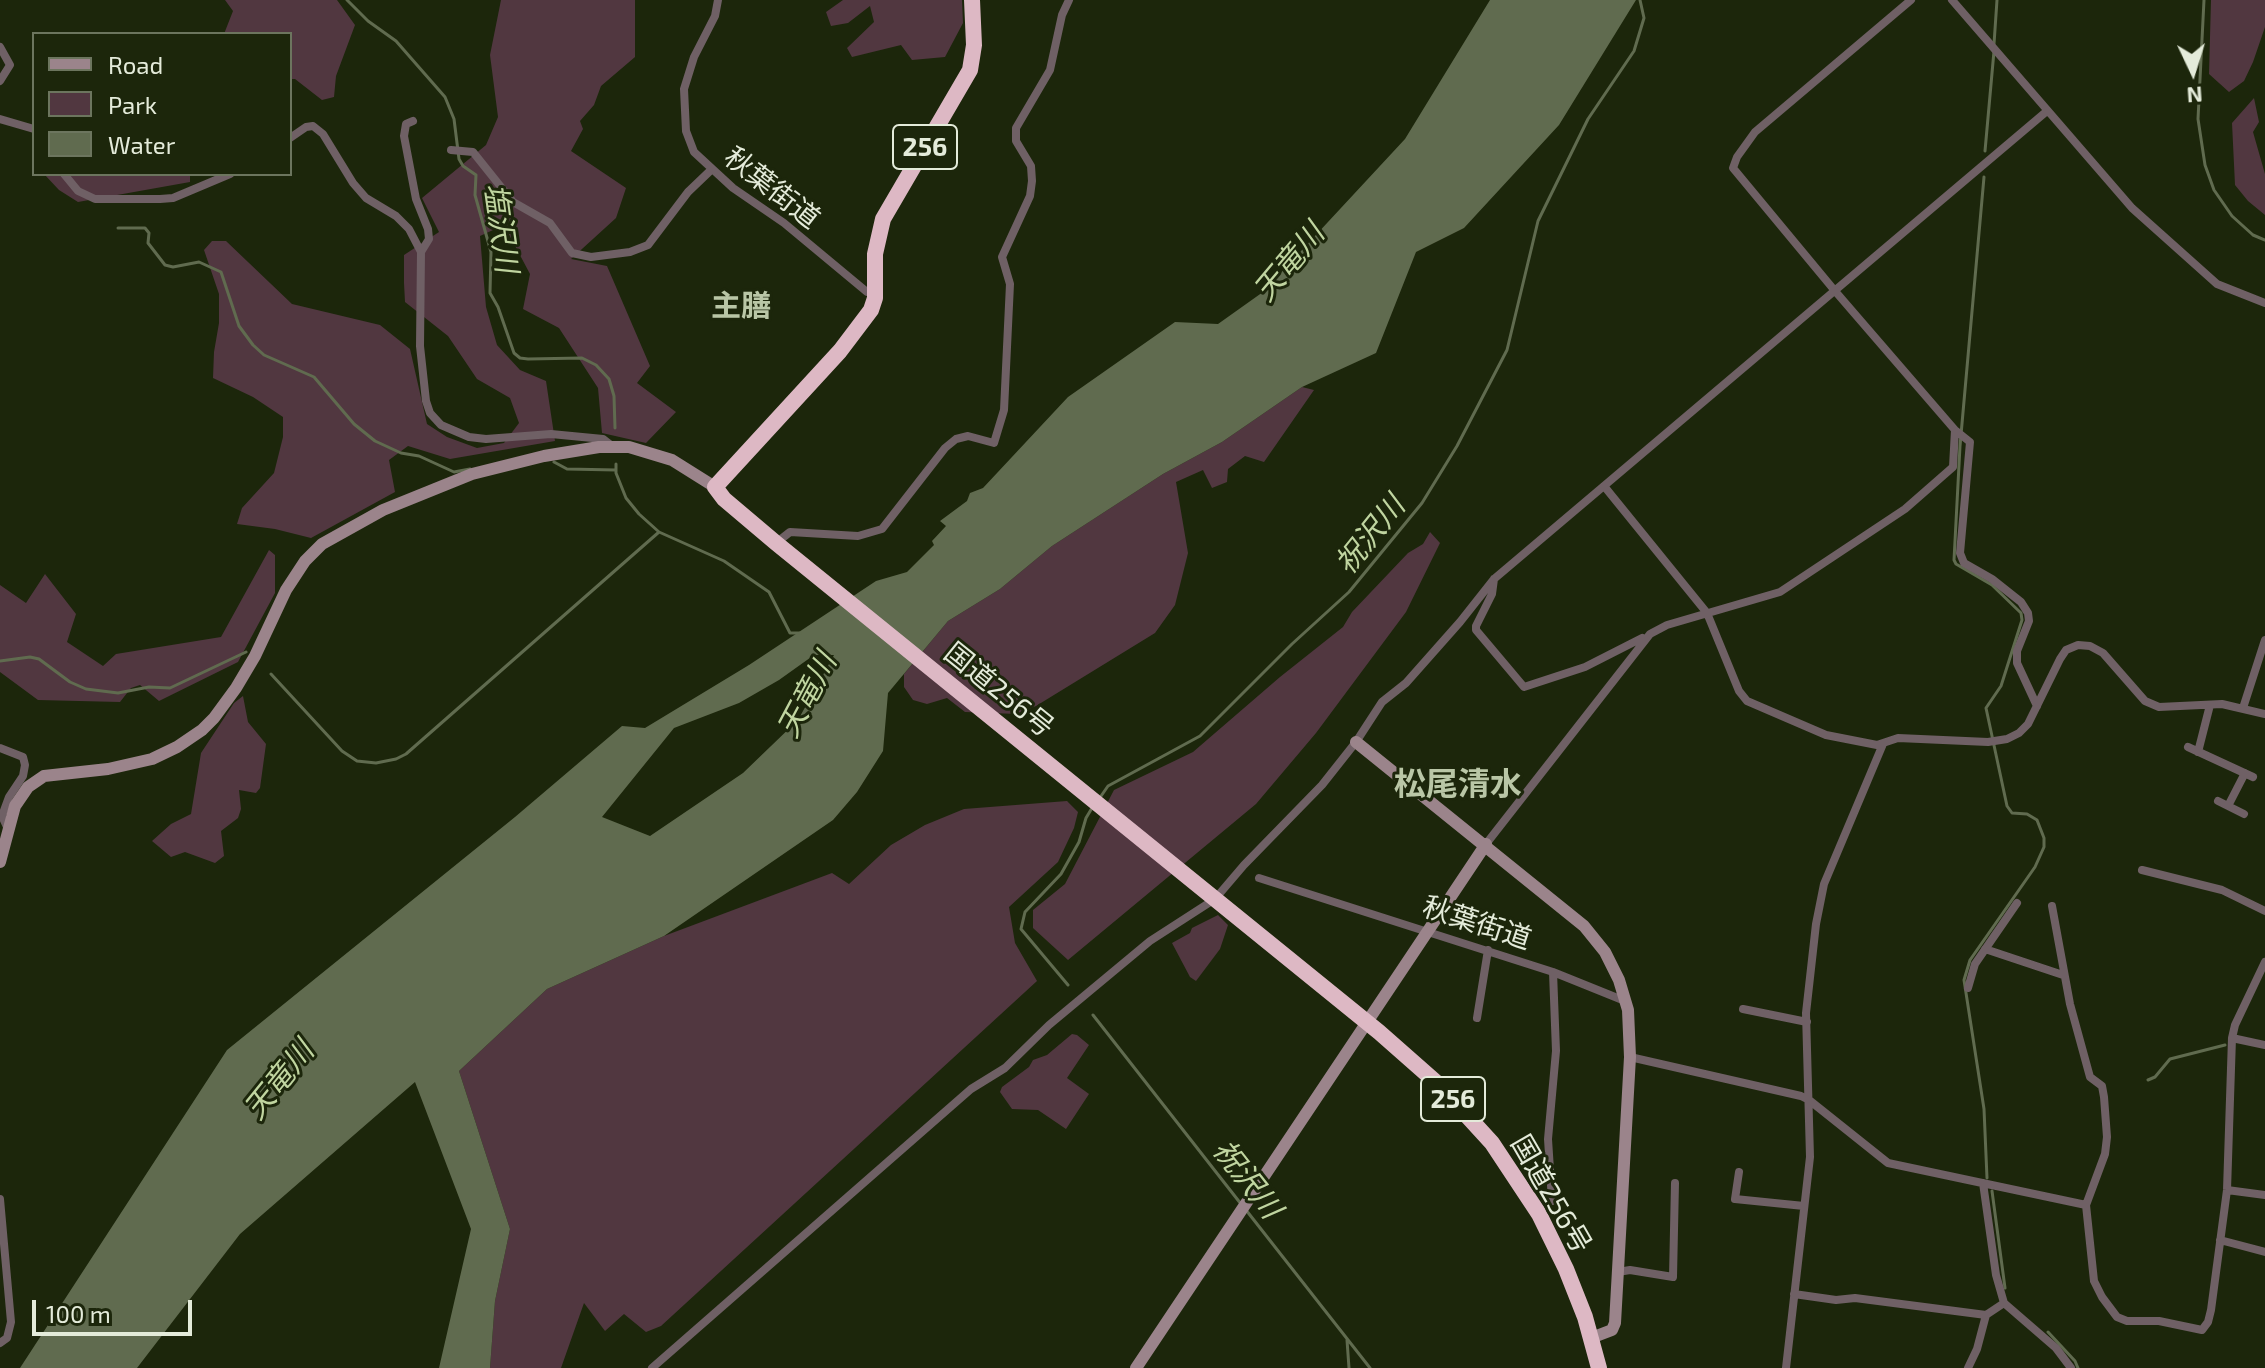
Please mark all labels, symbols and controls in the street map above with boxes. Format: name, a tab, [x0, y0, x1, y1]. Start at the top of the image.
legend	[32, 32, 292, 176]
north arrow	[2153, 32, 2233, 112]
text: Road	[108, 50, 163, 79]
text: N	[2186, 82, 2204, 109]
text: Park	[108, 90, 157, 119]
road number: 256	[893, 125, 957, 169]
text: Water	[108, 130, 175, 159]
street label: 秋葉街道	[718, 140, 826, 236]
water label: 塩沢川	[477, 181, 525, 275]
water label: 天竜川	[1246, 216, 1332, 308]
district label: 主膳	[711, 288, 771, 324]
water label: 祝沢川	[1328, 489, 1412, 581]
street label: 国道256号	[938, 636, 1060, 744]
water label: 天竜川	[770, 647, 844, 743]
district label: 松尾清水	[1394, 765, 1522, 803]
street label: 秋葉街道	[1419, 890, 1535, 956]
water label: 天竜川	[237, 1034, 321, 1126]
road number: 256	[1421, 1077, 1485, 1121]
street label: 国道256号	[1504, 1129, 1598, 1259]
water label: 祝沢川	[1205, 1132, 1289, 1226]
scale bar	[36, 1284, 196, 1334]
text: 100 m	[46, 1299, 111, 1328]

